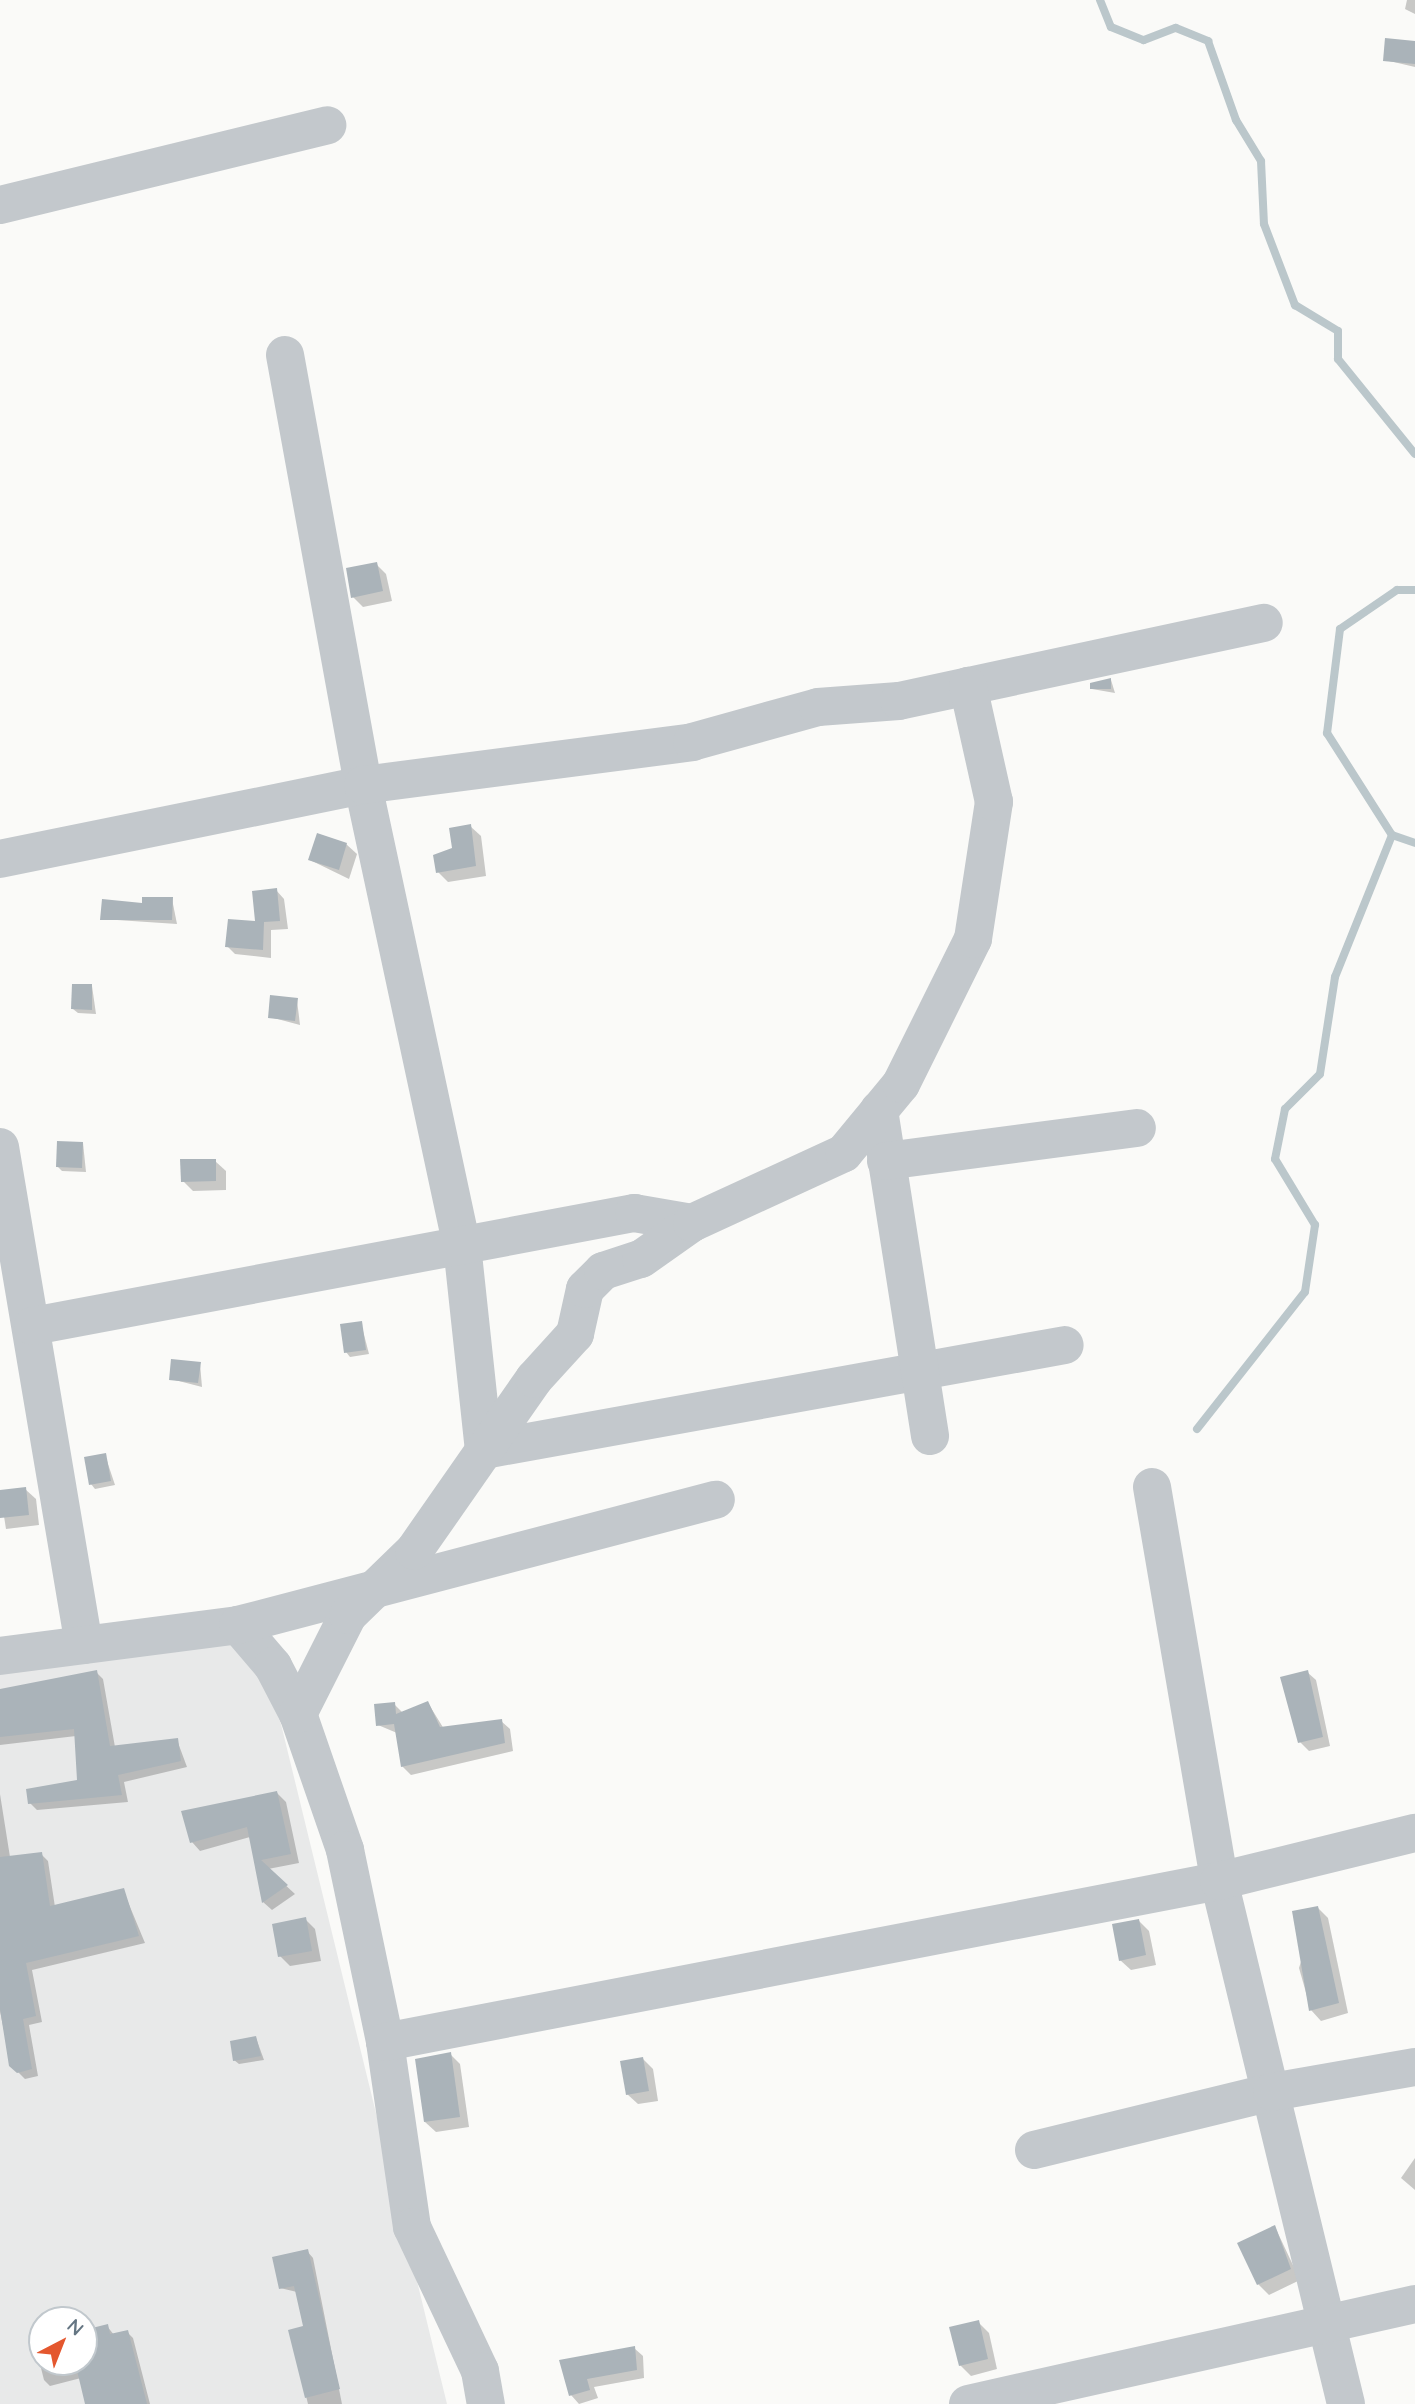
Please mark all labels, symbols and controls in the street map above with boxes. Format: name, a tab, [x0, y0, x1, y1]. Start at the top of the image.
north arrow	[28, 2306, 98, 2376]
text: N	[62, 2313, 89, 2340]

